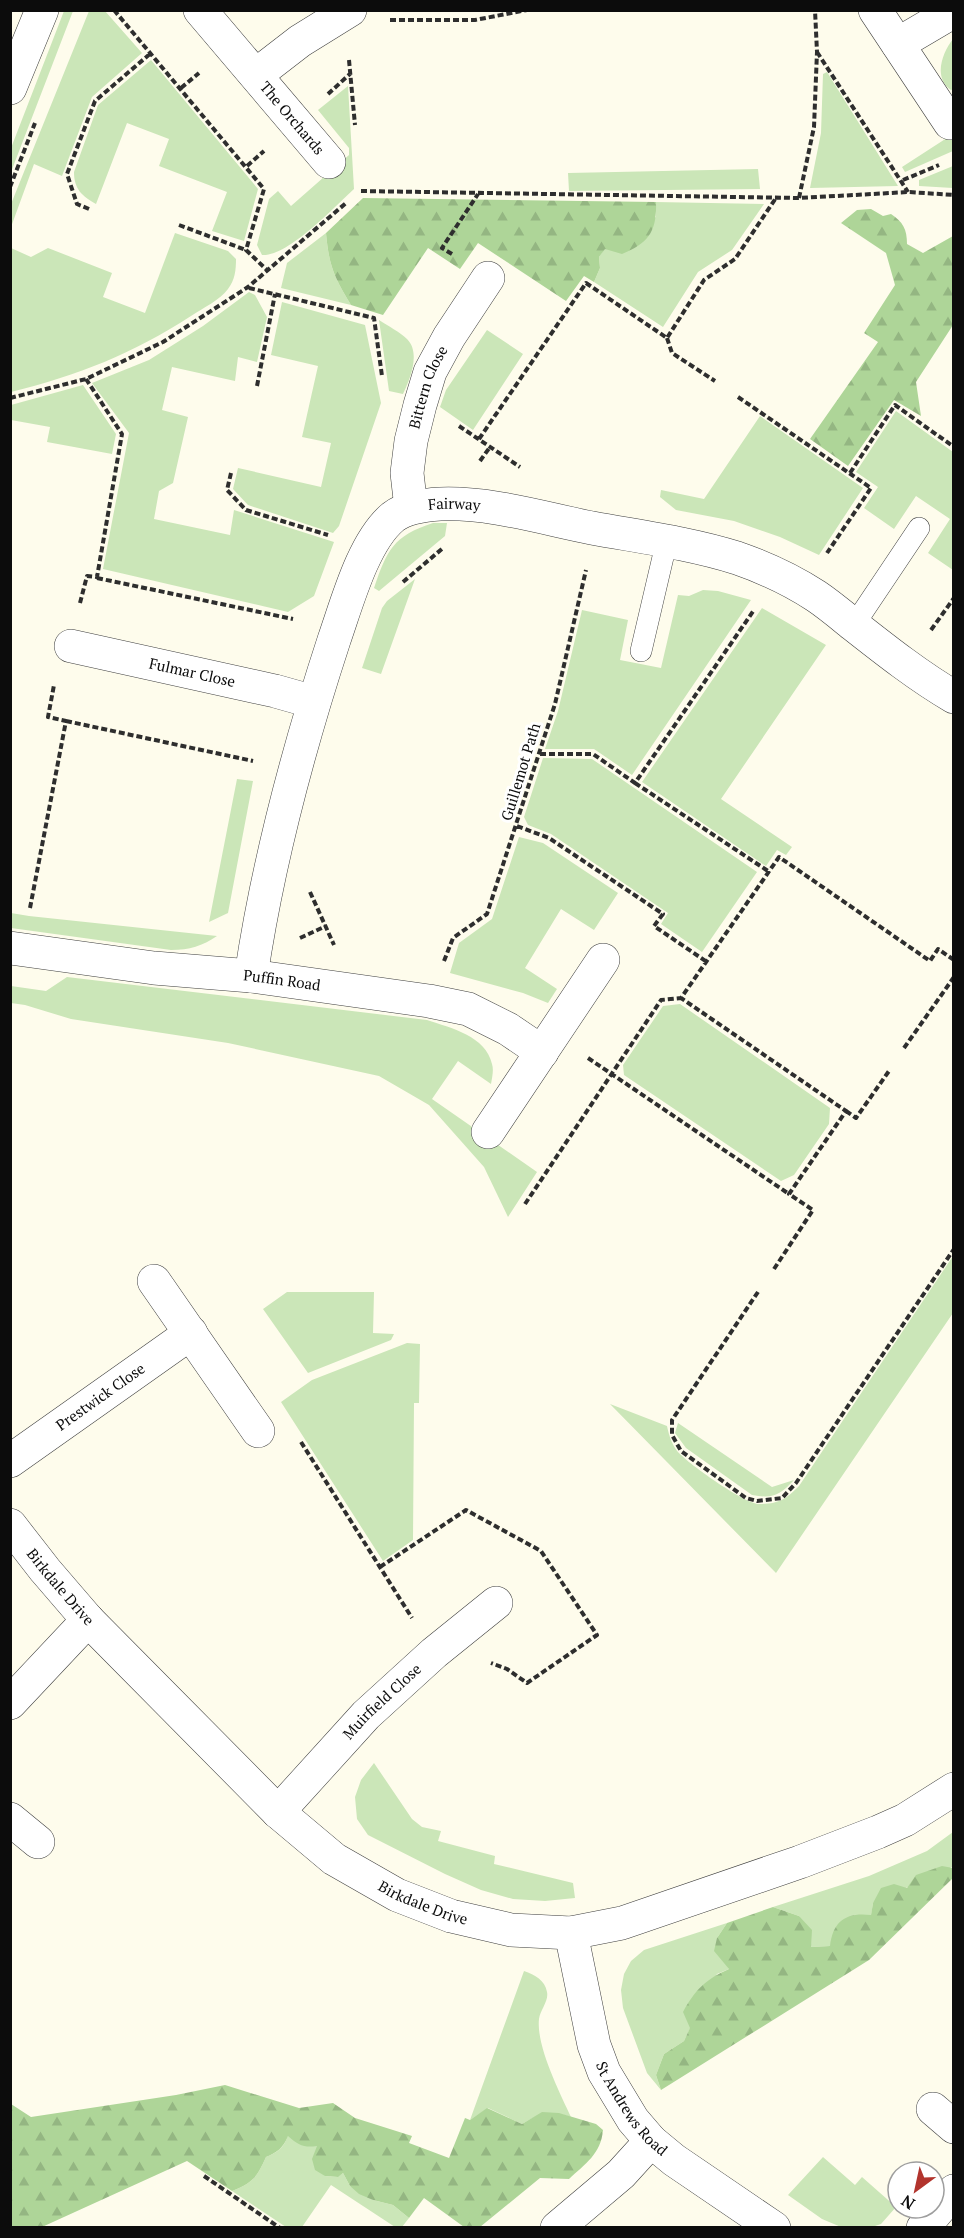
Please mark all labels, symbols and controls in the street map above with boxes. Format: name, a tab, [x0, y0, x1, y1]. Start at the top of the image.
street label: The Orchards	[256, 77, 329, 158]
street label: Bittern Close	[403, 342, 452, 431]
street label: Fairway	[427, 493, 482, 515]
street label: Fulmar Close	[147, 653, 237, 691]
street label: Guillemot Path	[496, 720, 544, 823]
street label: Puffin Road	[243, 964, 322, 995]
street label: Prestwick Close	[52, 1358, 149, 1434]
street label: Birkdale Drive	[23, 1544, 99, 1629]
street label: Muirfield Close	[338, 1659, 425, 1743]
street label: Birkdale Drive	[375, 1875, 470, 1929]
street label: St Andrews Road	[592, 2059, 672, 2160]
north arrow	[886, 2160, 946, 2220]
text: N	[897, 2190, 919, 2215]

